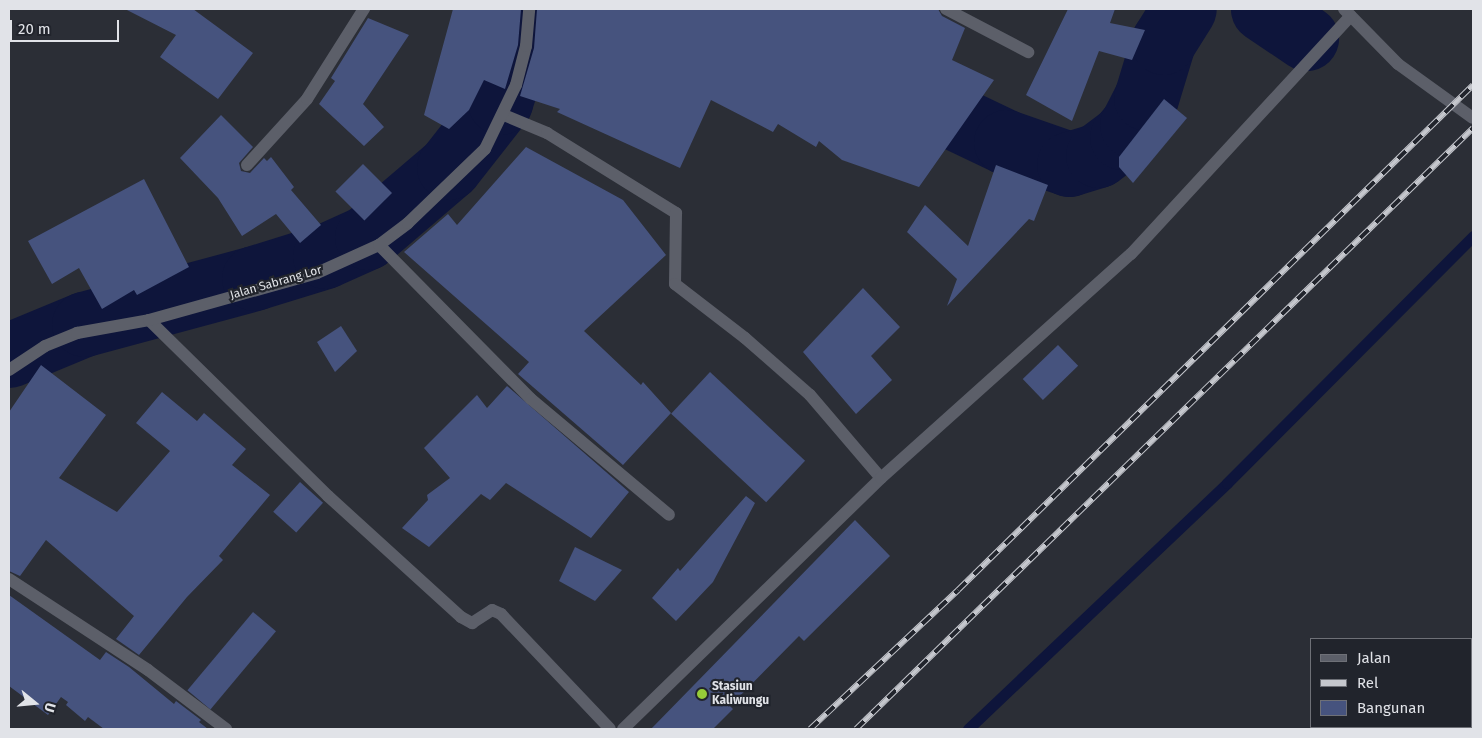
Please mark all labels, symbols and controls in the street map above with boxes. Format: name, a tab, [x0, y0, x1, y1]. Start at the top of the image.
scale bar	[12, 10, 121, 42]
text: 20 m	[18, 20, 51, 38]
street label: Jalan Sabrang Lor	[228, 263, 324, 303]
legend	[1310, 638, 1472, 728]
text: Jalan	[1357, 649, 1391, 667]
text: Rel	[1357, 674, 1378, 692]
north arrow	[10, 678, 60, 728]
place label: Stasiun Kaliwungu	[712, 680, 769, 708]
marker: Stasiun Kaliwungu	[696, 688, 708, 700]
text: Bangunan	[1357, 699, 1425, 717]
text: U	[40, 701, 59, 714]

